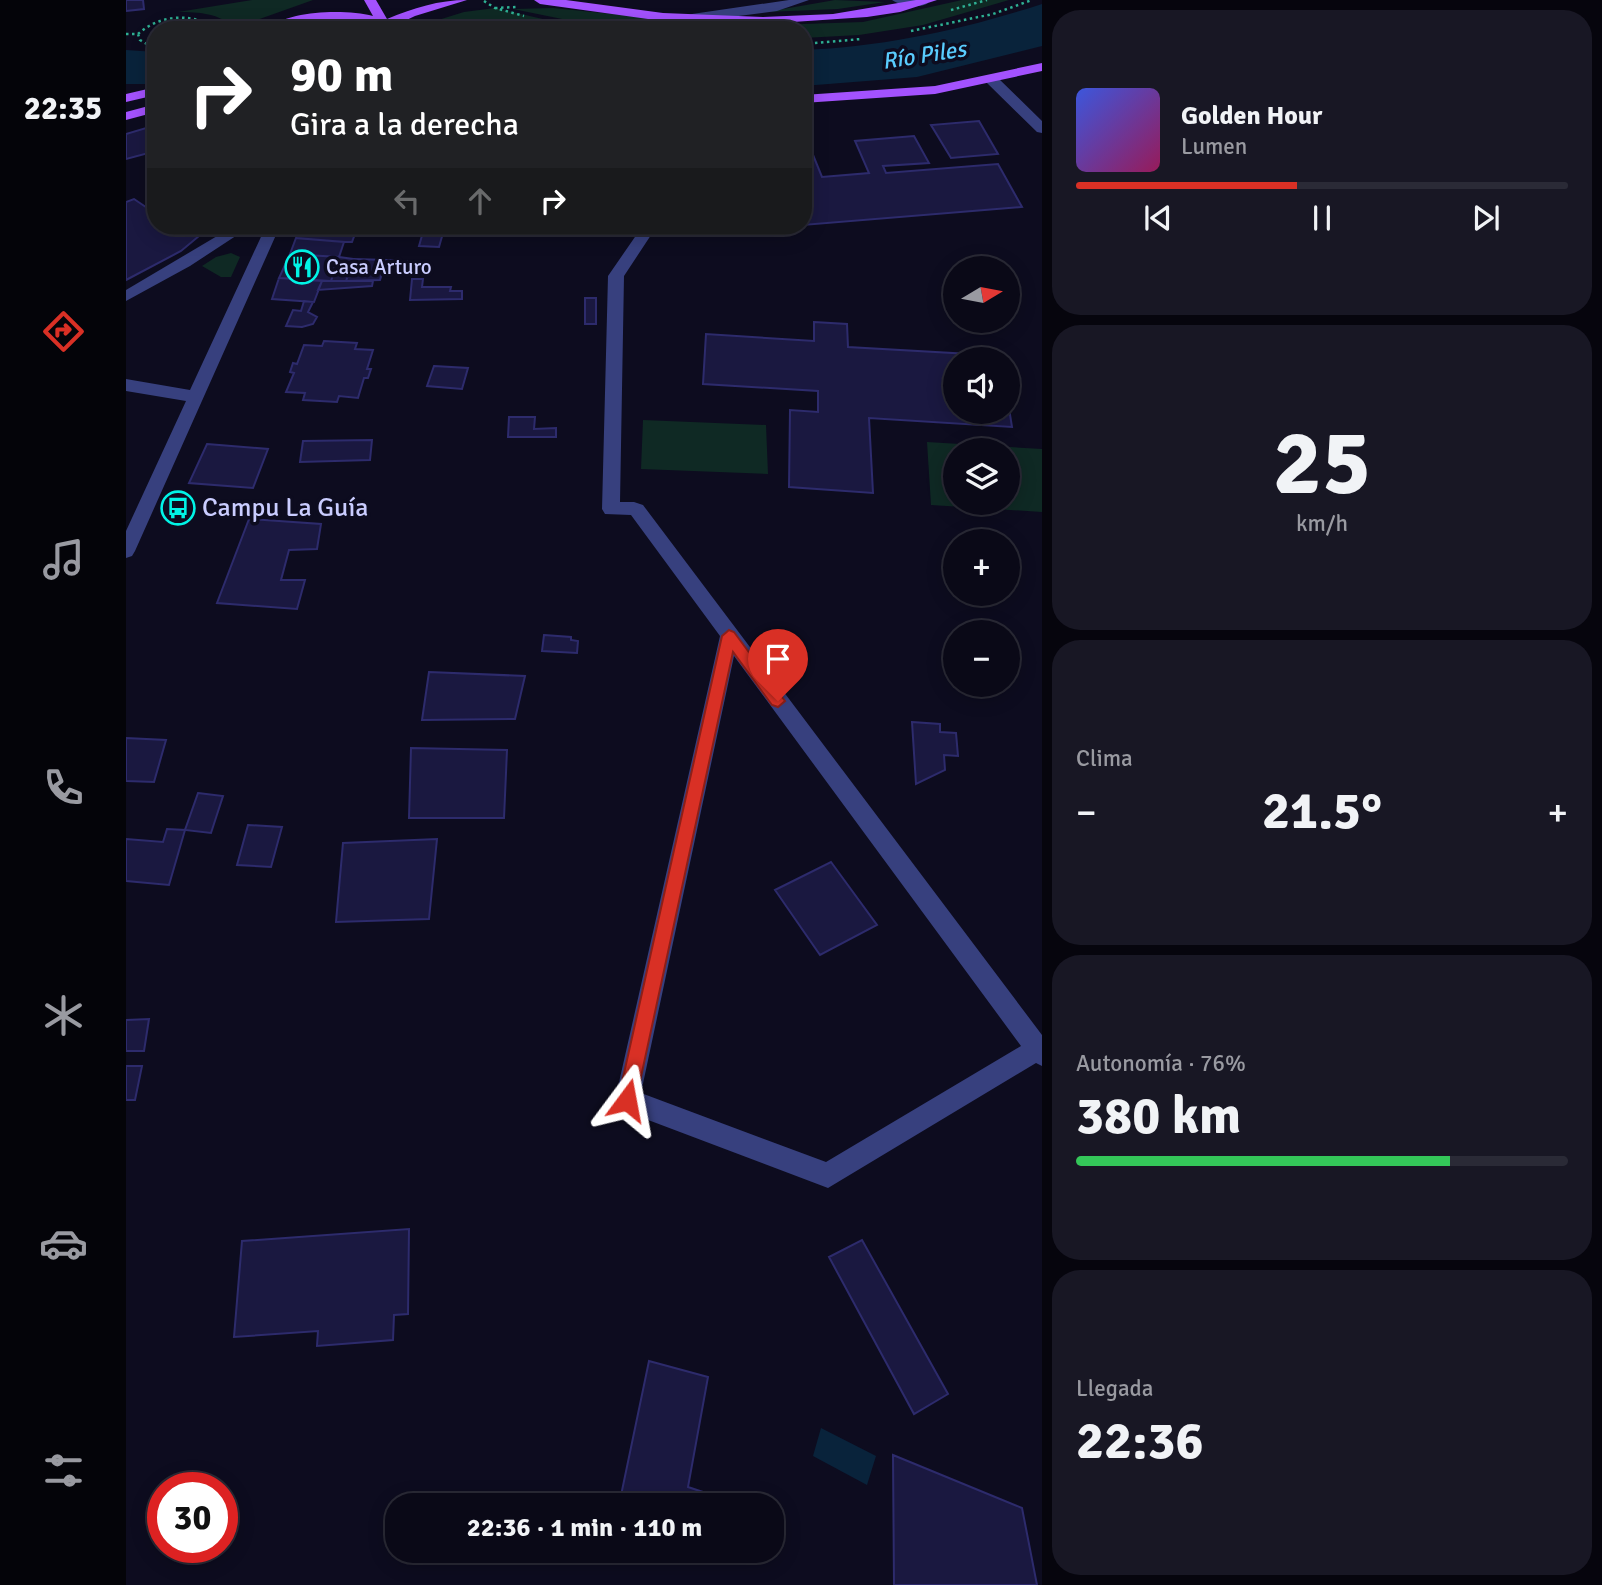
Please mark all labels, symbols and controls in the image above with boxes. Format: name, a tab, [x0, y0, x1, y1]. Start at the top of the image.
water label: Río Piles	[880, 34, 970, 76]
text: 90 m	[290, 45, 393, 105]
icon: right	[175, 49, 266, 140]
text: 22:35	[24, 89, 102, 128]
text: Golden Hour	[1181, 100, 1322, 132]
text: Gira a la derecha	[290, 105, 519, 144]
text: Lumen	[1181, 132, 1247, 161]
icon: left	[388, 182, 426, 220]
icon: ahead	[461, 182, 499, 220]
icon: right	[534, 182, 572, 220]
icon: previous	[1139, 199, 1177, 237]
icon: pause	[1303, 199, 1341, 237]
icon: next	[1467, 199, 1505, 237]
restaurant icon: Casa Arturo	[283, 248, 321, 286]
place label: Casa Arturo	[326, 254, 432, 280]
north arrow	[943, 256, 1020, 332]
map controls	[943, 256, 1020, 697]
icon: directions	[39, 307, 88, 356]
button: sound	[943, 347, 1020, 424]
text: 25	[1273, 407, 1371, 520]
button: layers	[943, 438, 1020, 515]
bus stop icon: Campu La Guía	[159, 489, 197, 527]
place label: Campu La Guía	[202, 492, 368, 524]
text: km/h	[1296, 509, 1348, 538]
button: +	[943, 529, 1020, 606]
icon: music	[39, 535, 88, 584]
button: −	[943, 620, 1020, 697]
pin	[748, 629, 808, 701]
icon: arrive	[759, 640, 797, 678]
text: Clima	[1076, 744, 1133, 773]
icon: phone	[39, 763, 88, 812]
text: 21.5°	[1262, 779, 1382, 843]
text: −	[1076, 789, 1097, 836]
text: +	[1547, 789, 1568, 836]
icon: climate	[39, 991, 88, 1040]
text: Autonomía · 76%	[1076, 1049, 1246, 1078]
position arrow	[590, 1063, 664, 1137]
text: 380 km	[1076, 1084, 1241, 1148]
icon: car	[39, 1219, 88, 1268]
text: Llegada	[1076, 1374, 1153, 1403]
text: 22:36	[1076, 1409, 1204, 1473]
icon: filters	[39, 1446, 88, 1495]
speed limit sign: 30	[147, 1472, 238, 1563]
text: 22:36 · 1 min · 110 m	[467, 1512, 702, 1544]

